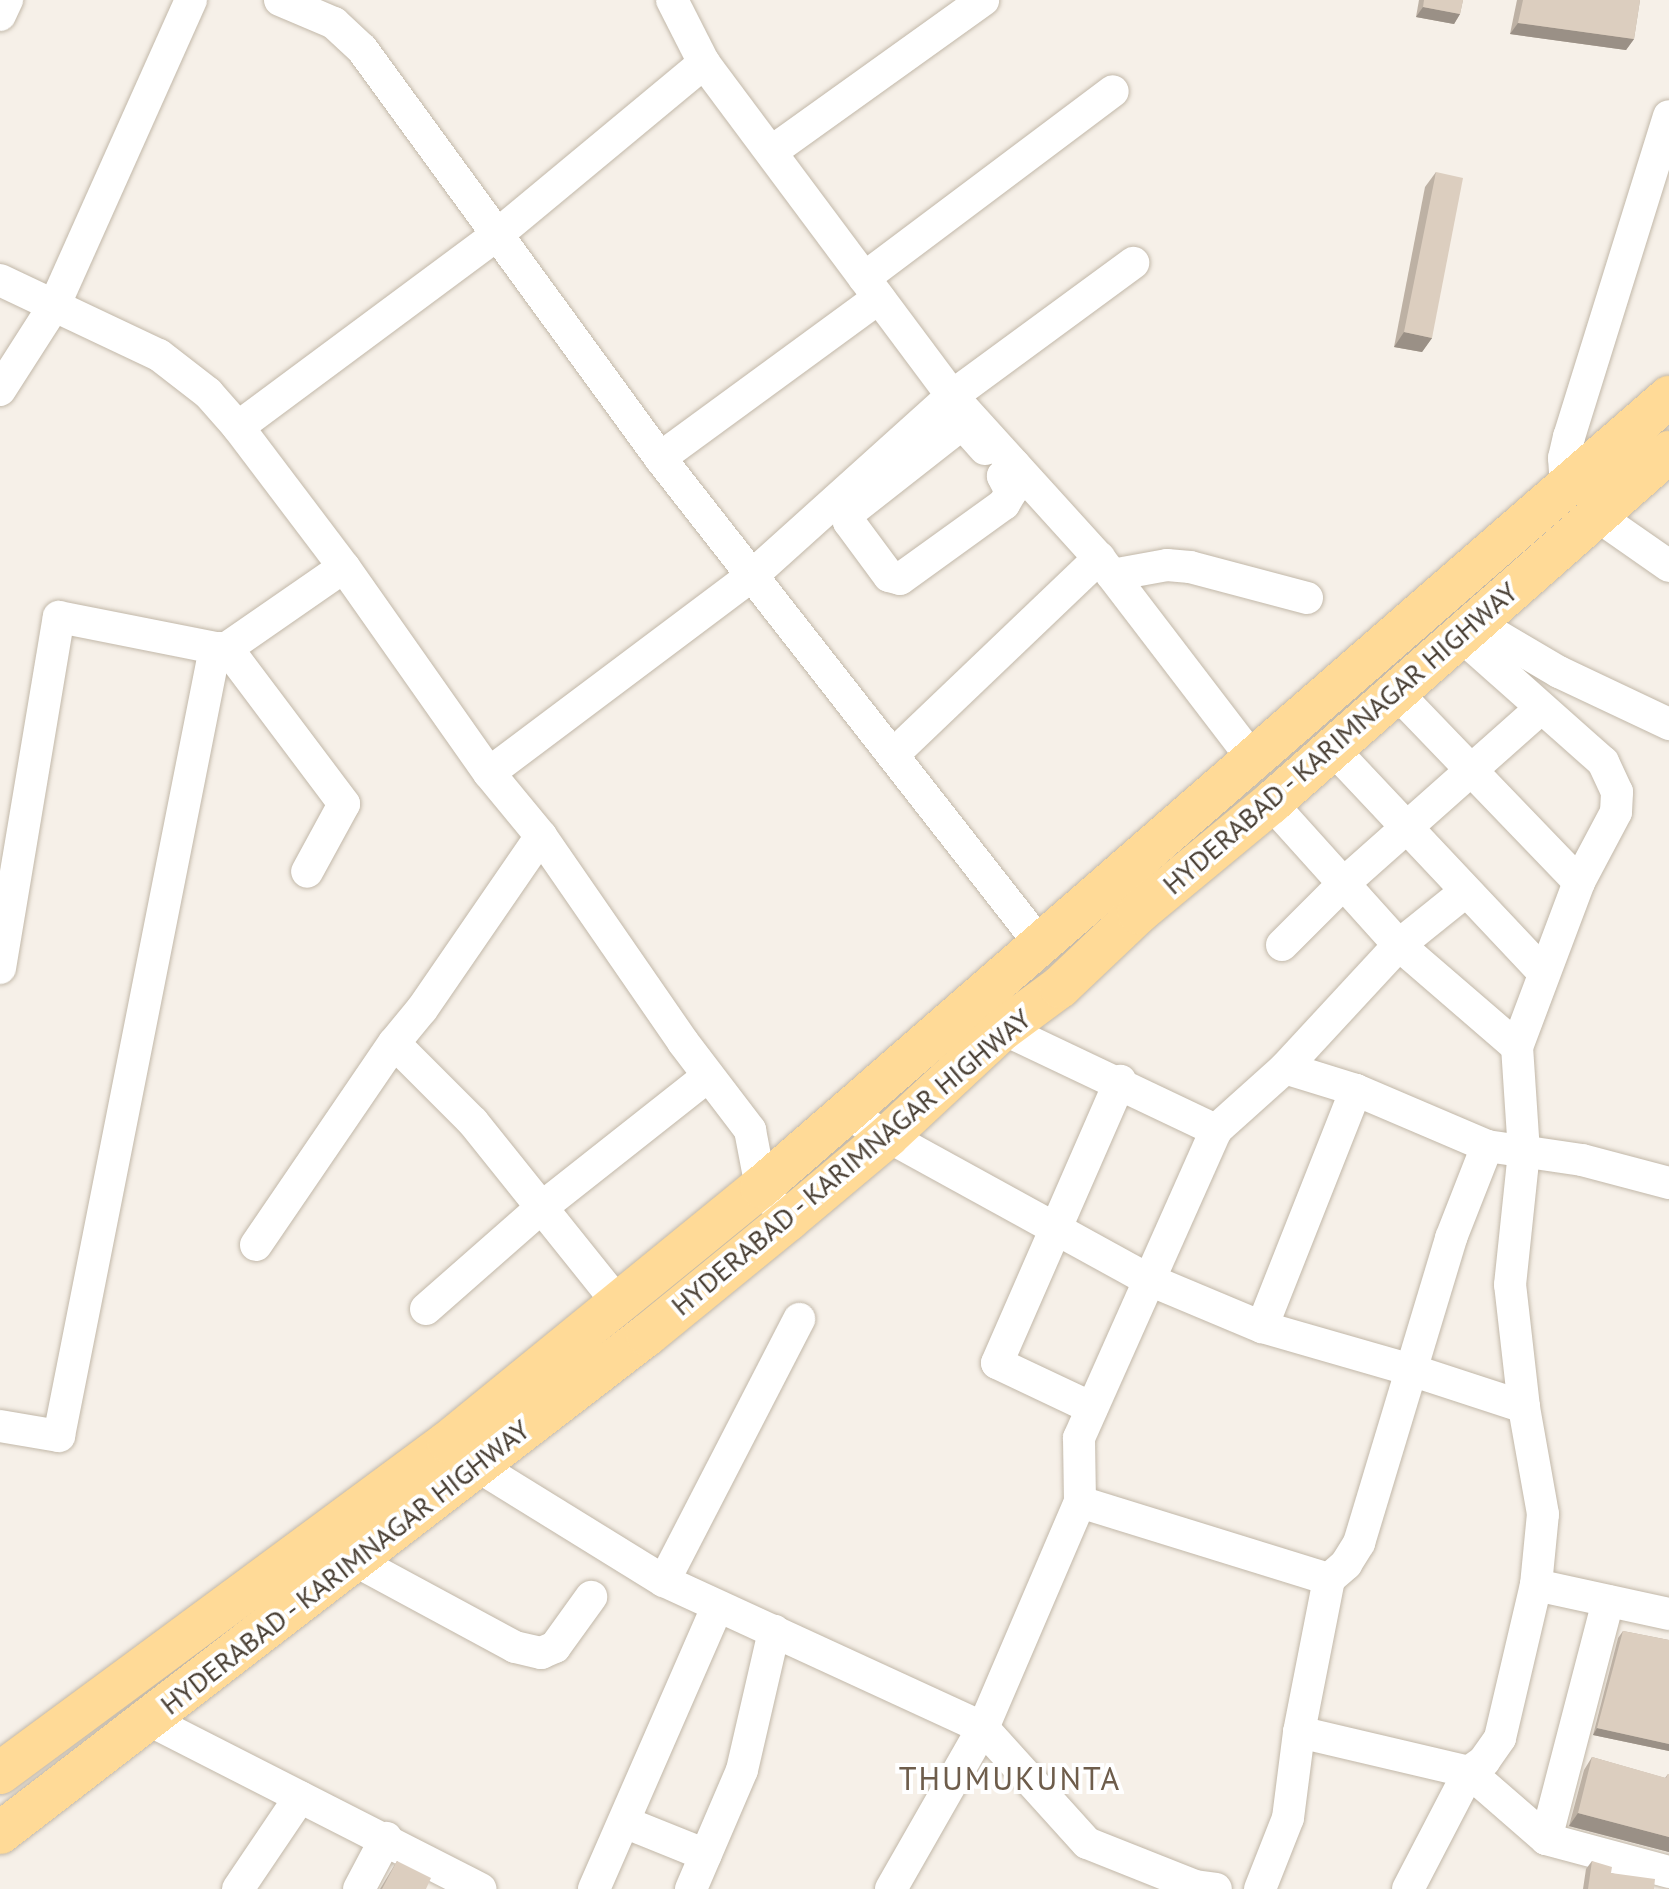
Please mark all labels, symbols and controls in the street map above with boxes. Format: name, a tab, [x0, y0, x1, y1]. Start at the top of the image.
street label: HYDERABAD - KARIMNAGAR HIGHWAY	[1154, 573, 1526, 903]
street label: HYDERABAD - KARIMNAGAR HIGHWAY	[663, 1000, 1039, 1324]
street label: HYDERABAD - KARIMNAGAR HIGHWAY	[152, 1411, 538, 1723]
district label: THUMUKUNTA	[899, 1759, 1121, 1797]

